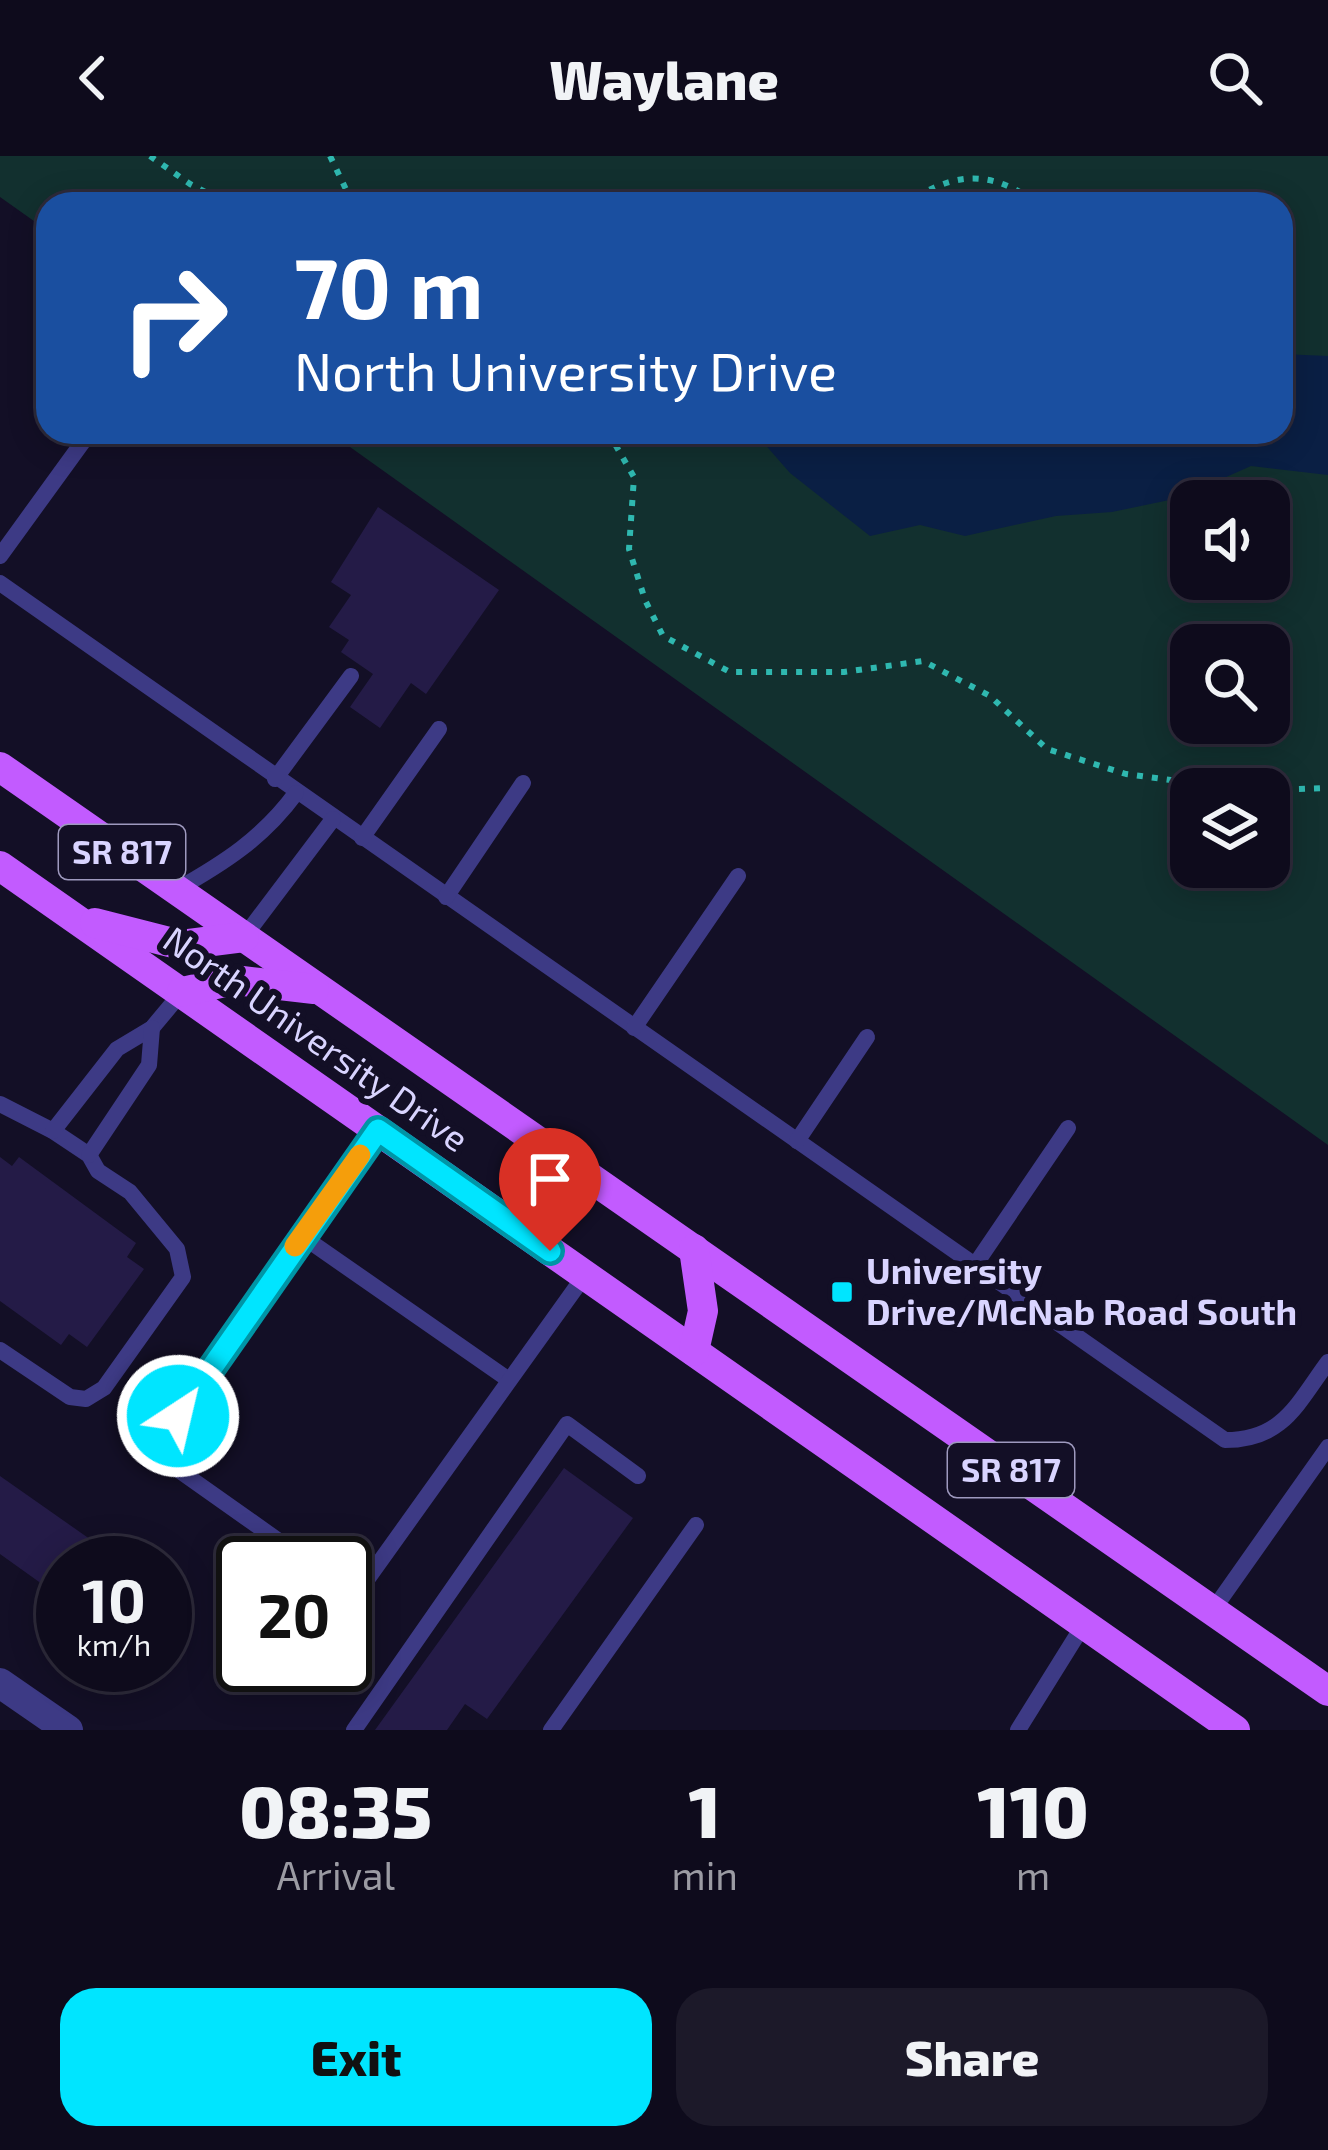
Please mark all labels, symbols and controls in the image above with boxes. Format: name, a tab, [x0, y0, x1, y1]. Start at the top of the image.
icon: back	[60, 45, 126, 111]
icon: search	[1202, 45, 1268, 111]
text: Waylane	[549, 46, 779, 111]
text: 70 m	[294, 235, 484, 336]
icon: right	[96, 240, 252, 396]
text: North University Drive	[294, 337, 837, 402]
map controls	[1170, 480, 1290, 888]
button: sound	[1170, 480, 1290, 600]
button: search	[1170, 624, 1290, 744]
button: layers	[1170, 768, 1290, 888]
road number: SR 817	[59, 825, 185, 879]
street label: North University Drive	[156, 916, 477, 1159]
pin	[499, 1128, 601, 1251]
icon: arrive	[517, 1146, 583, 1212]
place label: University Drive/McNab Road South	[866, 1248, 1297, 1332]
marker: University Drive/McNab Road South	[829, 1279, 855, 1305]
position arrow	[115, 1353, 241, 1479]
road number: SR 817	[948, 1443, 1074, 1497]
speed limit sign: 20	[216, 1536, 372, 1692]
text: 10	[82, 1563, 146, 1635]
text: km/h	[77, 1626, 151, 1662]
text: 08:35	[239, 1766, 432, 1852]
text: 1	[689, 1766, 721, 1852]
text: 110	[977, 1766, 1089, 1852]
text: Arrival	[276, 1851, 395, 1898]
text: min	[672, 1851, 738, 1898]
text: m	[1016, 1851, 1050, 1898]
button: Exit	[60, 1988, 652, 2126]
button: Share	[676, 1988, 1268, 2126]

